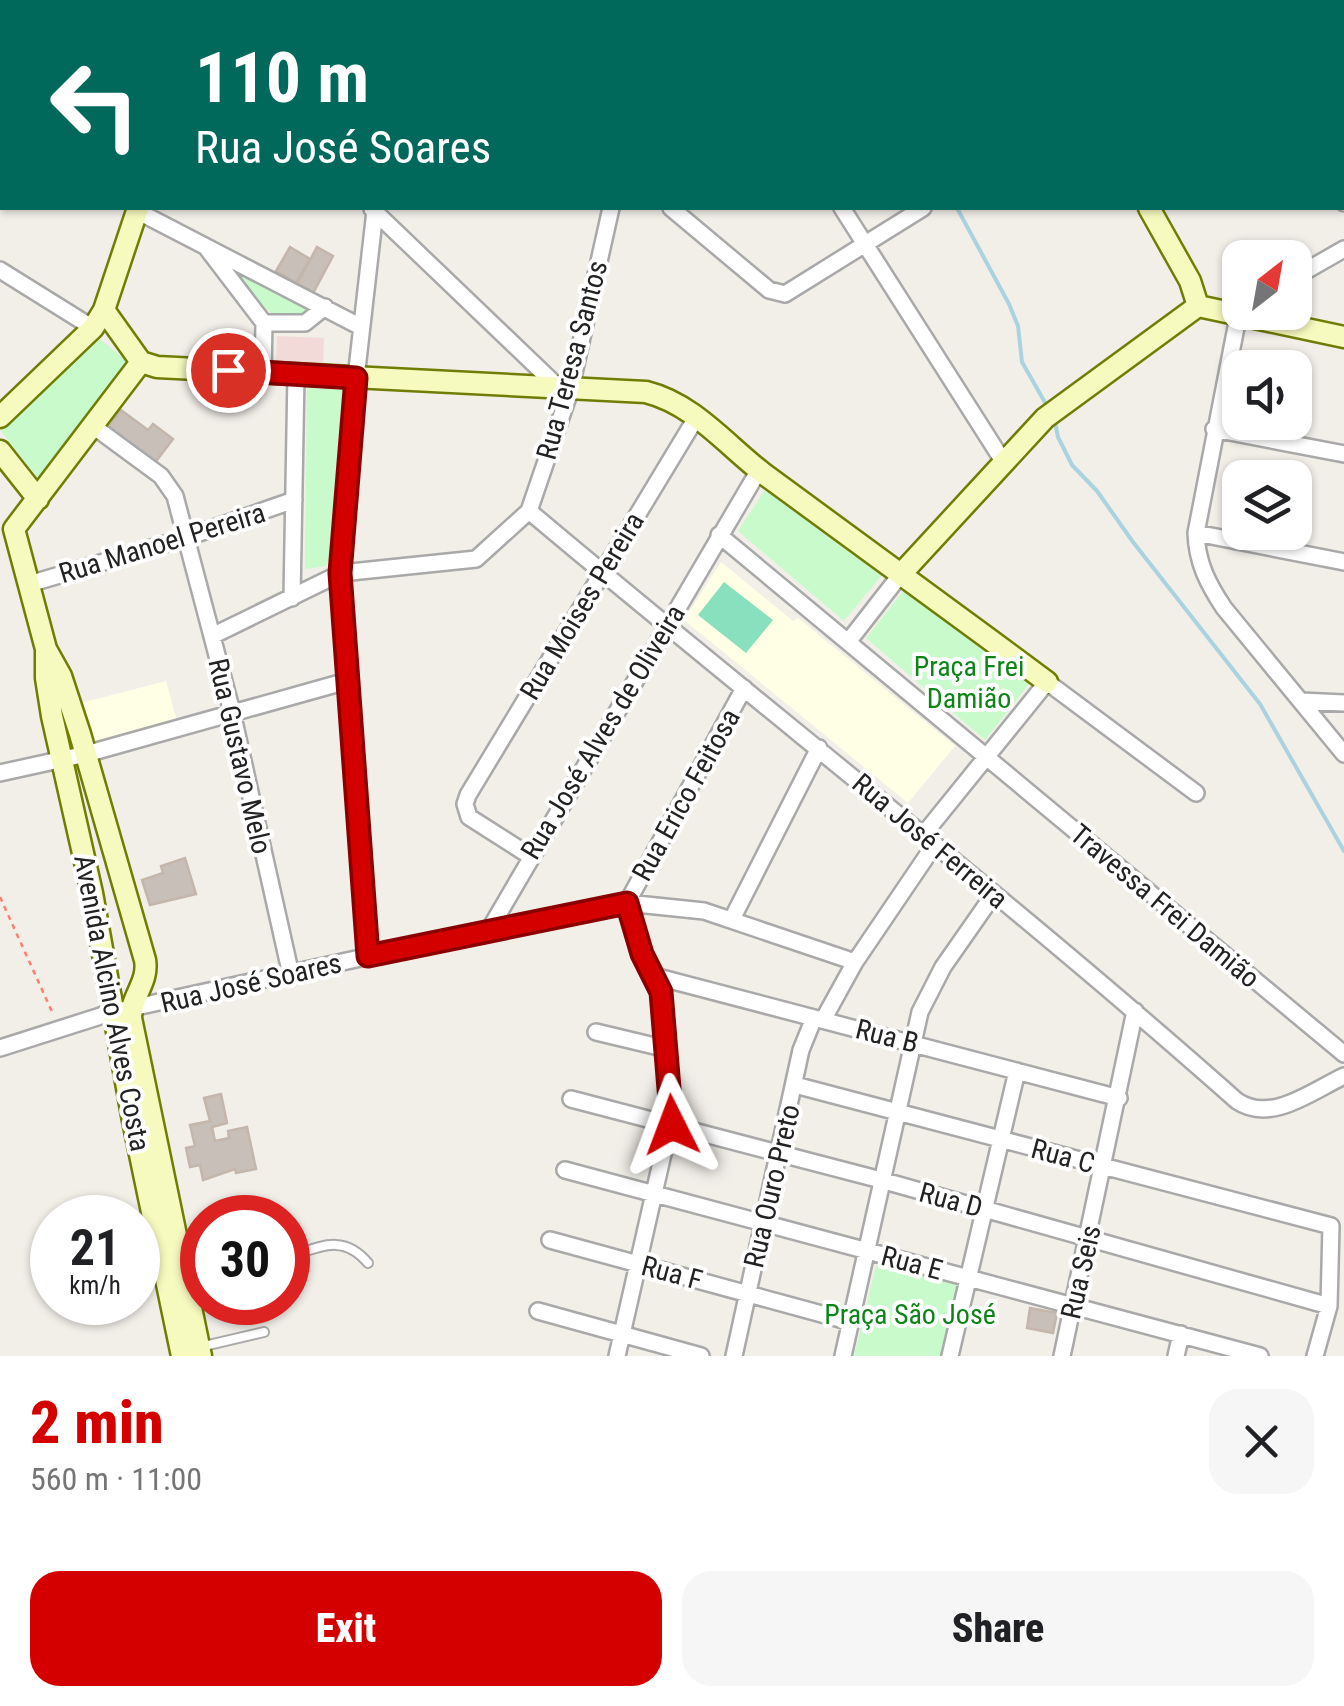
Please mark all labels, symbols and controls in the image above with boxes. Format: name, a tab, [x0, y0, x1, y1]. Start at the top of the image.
text: 110 m	[195, 37, 369, 119]
icon: left	[30, 40, 160, 170]
text: Rua José Soares	[195, 121, 491, 174]
north arrow	[1222, 240, 1312, 330]
map controls	[1222, 240, 1312, 550]
street label: Rua Teresa Santos	[530, 257, 614, 463]
pin	[186, 328, 271, 413]
icon: arrive	[201, 343, 256, 398]
button: sound	[1222, 350, 1312, 440]
button: layers	[1222, 460, 1312, 550]
street label: Rua Manoel Pereira	[55, 496, 269, 590]
street label: Rua Moises Pereira	[513, 506, 651, 706]
street label: Rua José Alves de Oliveira	[514, 599, 692, 865]
park label: Praça Frei Damião	[914, 650, 1024, 715]
street label: Rua Gustavo Melo	[201, 655, 279, 857]
street label: Rua Erico Feitosa	[625, 703, 747, 887]
street label: Rua José Ferreira	[846, 767, 1014, 915]
street label: Travessa Frei Damião	[1064, 817, 1266, 995]
street label: Avenida Alcino Alves Costa	[67, 852, 157, 1154]
street label: Rua José Soares	[158, 946, 344, 1020]
street label: Rua B	[852, 1012, 922, 1060]
position arrow	[620, 1073, 724, 1177]
street label: Rua Ouro Preto	[737, 1101, 807, 1271]
street label: Rua C	[1028, 1132, 1098, 1180]
street label: Rua D	[916, 1176, 986, 1224]
speed limit sign: 30	[180, 1195, 310, 1325]
text: 21	[70, 1219, 120, 1277]
street label: Rua Seis	[1054, 1222, 1108, 1322]
street label: Rua E	[878, 1239, 946, 1287]
street label: Rua F	[638, 1249, 706, 1297]
text: km/h	[69, 1271, 121, 1300]
park label: Praça São José	[824, 1298, 996, 1331]
text: 2 min	[30, 1387, 164, 1458]
button: close	[1209, 1389, 1314, 1494]
text: 560 m · 11:00	[30, 1460, 202, 1498]
button: Exit	[30, 1571, 662, 1686]
button: Share	[682, 1571, 1314, 1686]

